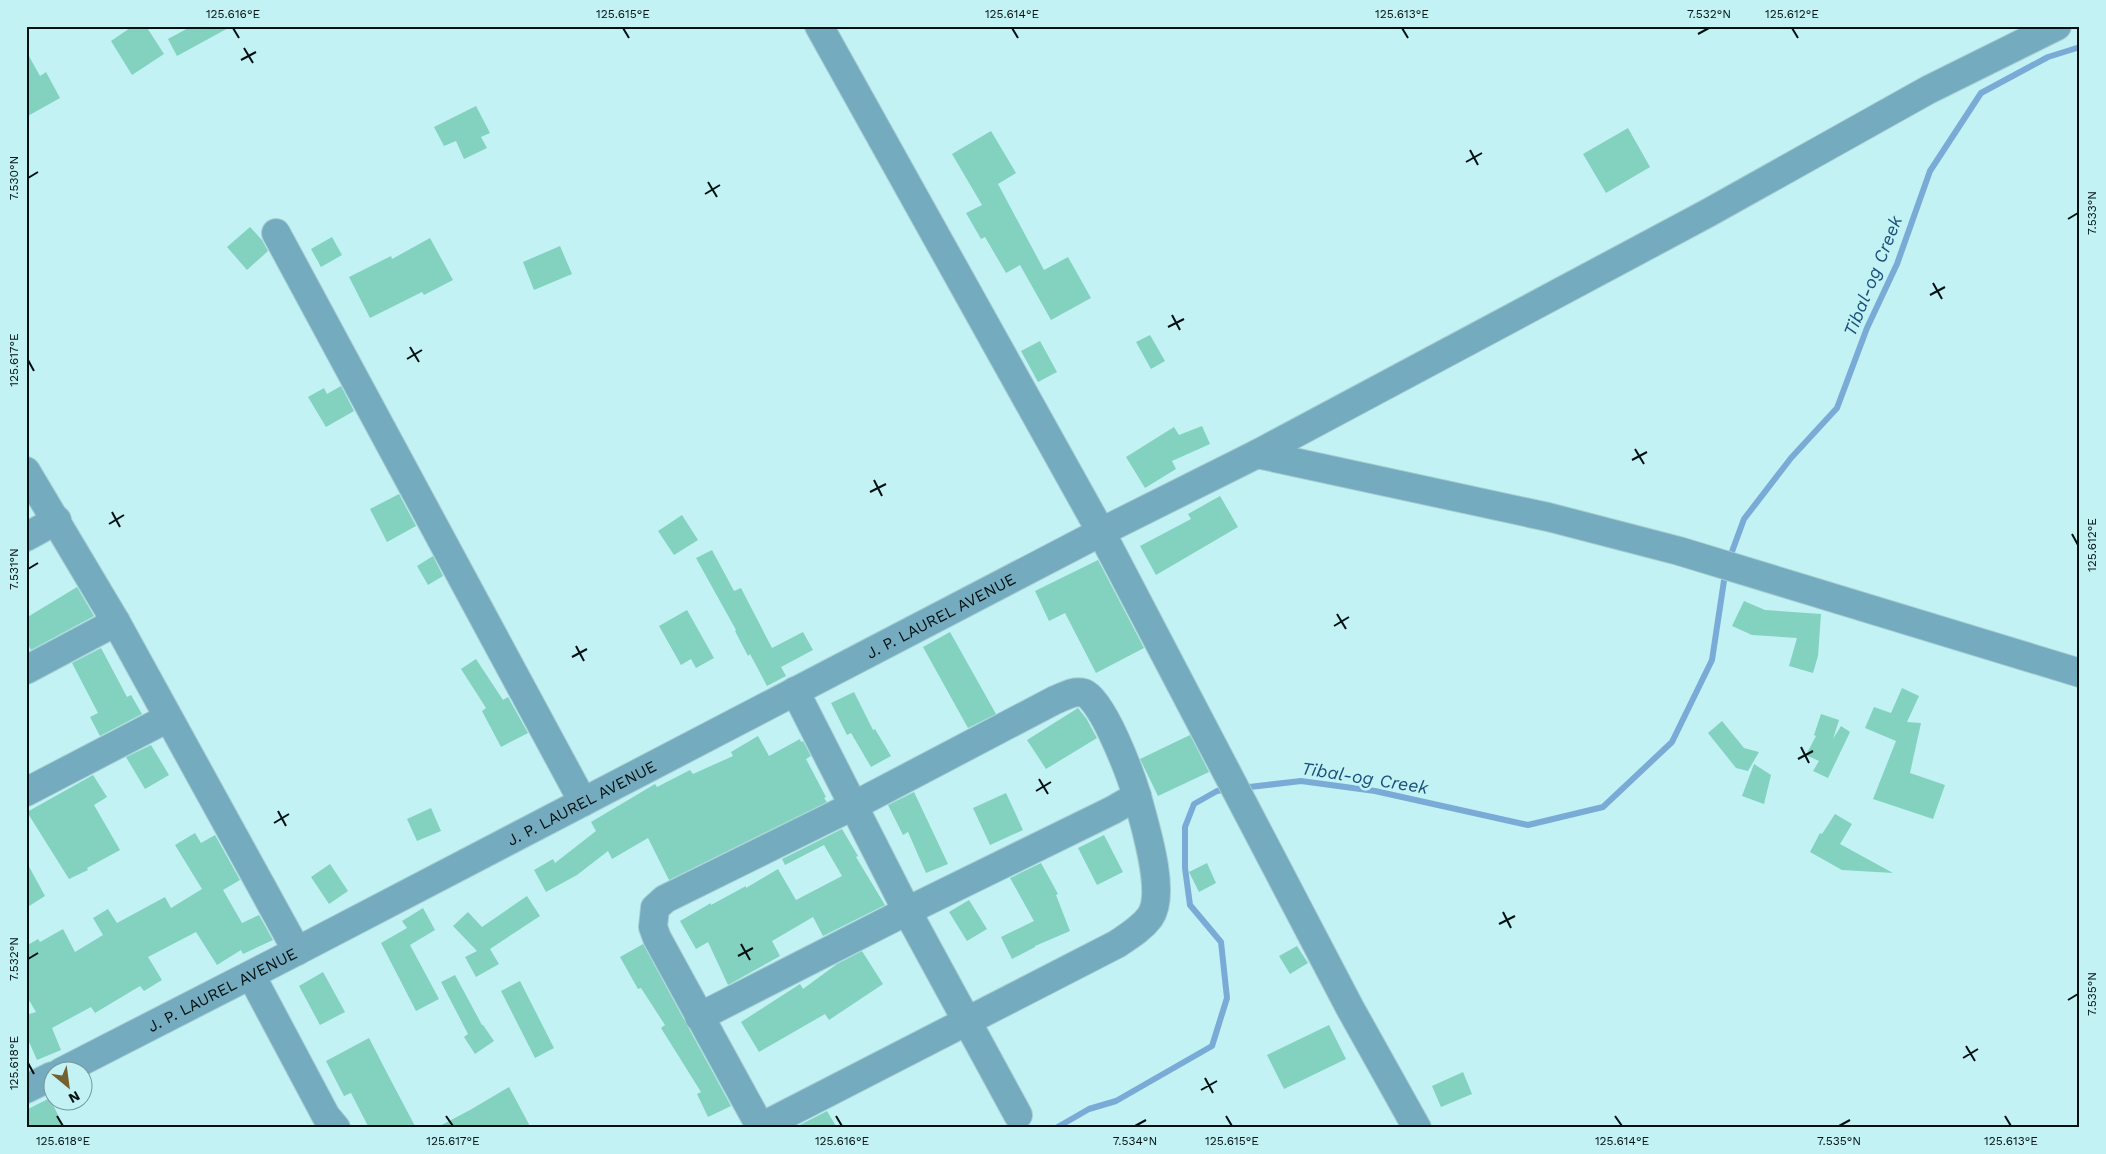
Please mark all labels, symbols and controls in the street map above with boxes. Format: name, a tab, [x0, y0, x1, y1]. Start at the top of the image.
text: 125.616°E	[206, 7, 260, 21]
text: 125.615°E	[596, 7, 650, 21]
text: 125.614°E	[985, 7, 1039, 21]
text: 125.613°E	[1375, 7, 1429, 21]
text: 7.532°N	[1687, 7, 1731, 21]
text: 125.612°E	[1765, 7, 1819, 21]
text: 7.530°N	[7, 156, 21, 200]
text: 7.533°N	[2085, 191, 2099, 235]
water label: Tibal-og Creek	[1839, 211, 1907, 339]
text: 125.617°E	[7, 333, 21, 387]
text: 125.612°E	[2085, 518, 2099, 572]
text: 7.531°N	[7, 548, 21, 590]
street label: J. P. LAUREL AVENUE	[863, 569, 1019, 663]
street label: J. P. LAUREL AVENUE	[504, 757, 659, 850]
water label: Tibal-og Creek	[1300, 757, 1431, 798]
text: 7.532°N	[7, 937, 21, 981]
street label: J. P. LAUREL AVENUE	[144, 944, 300, 1036]
text: 7.535°N	[2085, 972, 2099, 1016]
text: 125.618°E	[7, 1036, 21, 1090]
north arrow	[42, 1062, 92, 1112]
text: N	[66, 1088, 83, 1107]
text: 125.618°E	[36, 1134, 90, 1148]
text: 125.617°E	[426, 1134, 480, 1148]
text: 125.616°E	[815, 1134, 869, 1148]
text: 7.534°N	[1113, 1134, 1157, 1148]
text: 125.615°E	[1205, 1134, 1259, 1148]
text: 125.614°E	[1595, 1134, 1649, 1148]
text: 7.535°N	[1817, 1134, 1861, 1148]
text: 125.613°E	[1984, 1134, 2038, 1148]

